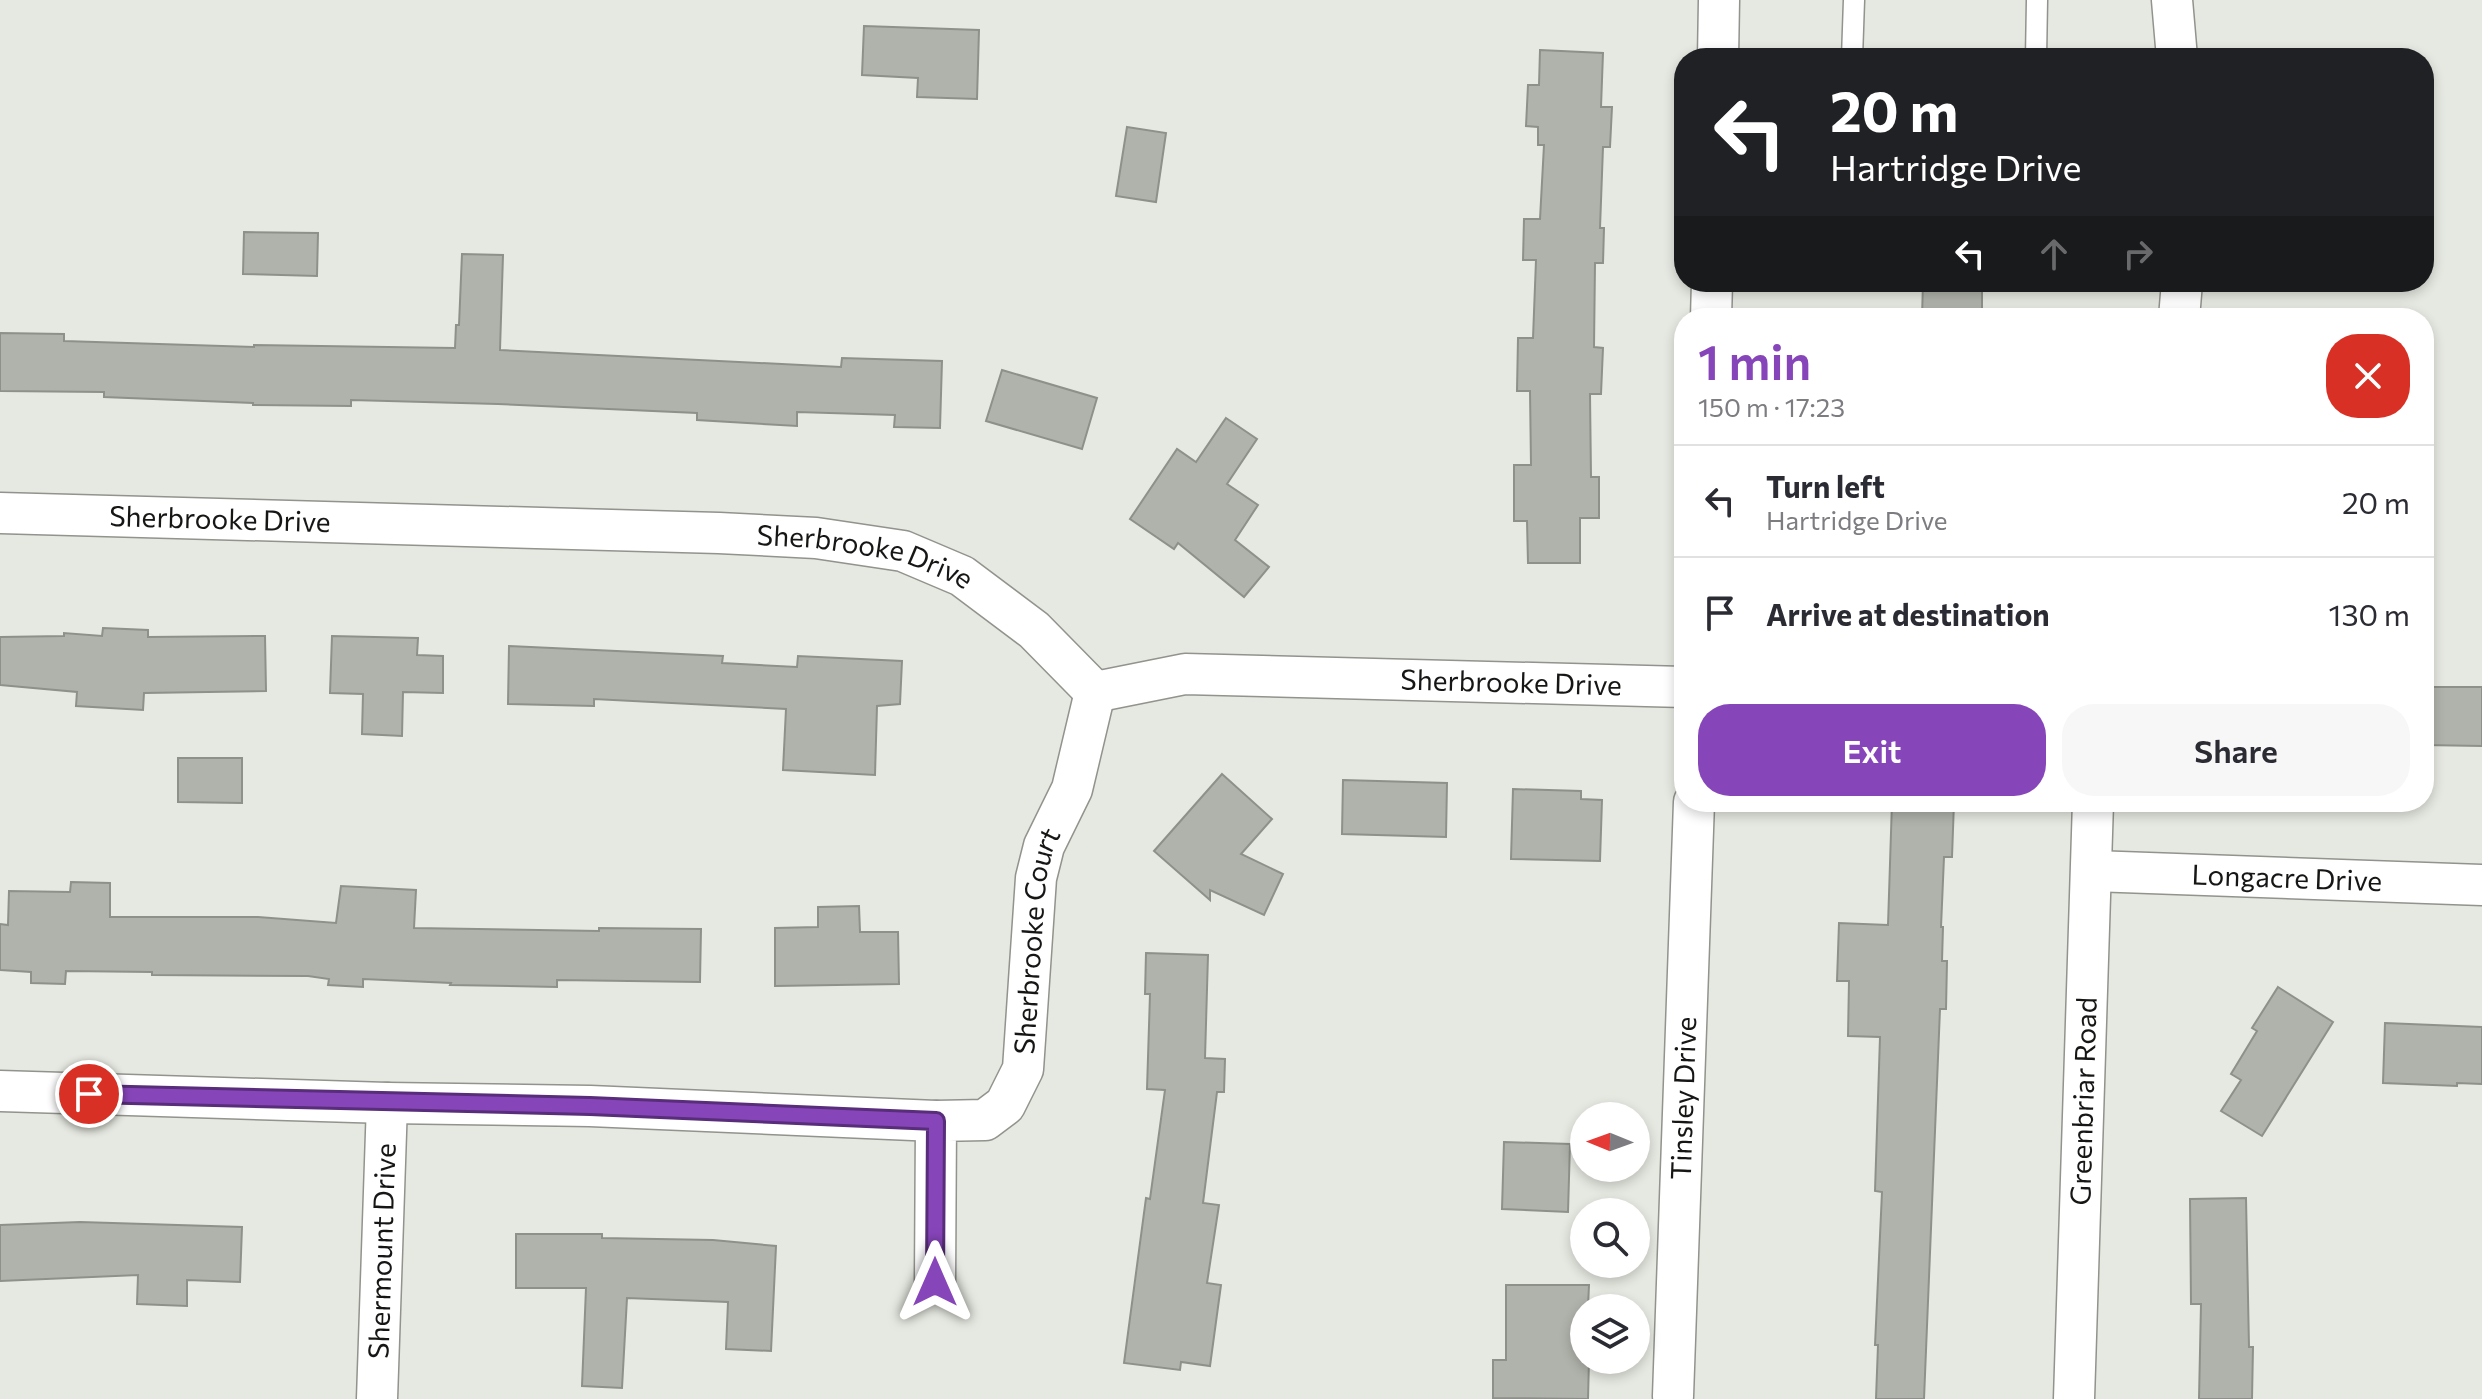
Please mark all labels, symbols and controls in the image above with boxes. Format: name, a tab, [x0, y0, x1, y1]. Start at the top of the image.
text: 20 m	[1830, 75, 1958, 144]
icon: left	[1698, 80, 1802, 184]
text: Hartridge Drive	[1830, 144, 2081, 188]
icon: left	[1948, 232, 1992, 276]
icon: ahead	[2032, 232, 2076, 276]
icon: right	[2116, 232, 2160, 276]
text: 1 min	[1698, 331, 1811, 390]
button: close	[2326, 334, 2410, 418]
text: 150 m · 17:23	[1698, 391, 1845, 422]
text: Turn left	[1766, 467, 1885, 504]
icon: left	[1698, 479, 1742, 523]
text: 20 m	[2342, 483, 2410, 520]
street label: Sherbrooke Drive	[109, 498, 331, 538]
text: Hartridge Drive	[1766, 504, 1948, 535]
street label: Sherbrooke Drive	[756, 517, 981, 595]
icon: arrive	[1698, 591, 1742, 635]
text: Arrive at destination	[1766, 595, 2050, 632]
text: 130 m	[2329, 595, 2410, 632]
street label: Sherbrooke Drive	[1400, 662, 1622, 701]
button: Exit	[1698, 704, 2046, 796]
button: Share	[2062, 704, 2410, 796]
street label: Sherbrooke Court	[1006, 822, 1066, 1055]
street label: Longacre Drive	[2191, 857, 2383, 897]
street label: Greenbriar Road	[2062, 996, 2103, 1206]
street label: Tinsley Drive	[1663, 1016, 1702, 1180]
pin	[55, 1060, 123, 1128]
icon: arrive	[67, 1072, 111, 1116]
north arrow	[1570, 1102, 1650, 1182]
map controls	[1570, 1102, 1650, 1374]
street label: Shermount Drive	[360, 1143, 402, 1359]
button: search	[1570, 1198, 1650, 1278]
position arrow	[893, 1240, 977, 1324]
button: layers	[1570, 1294, 1650, 1374]

